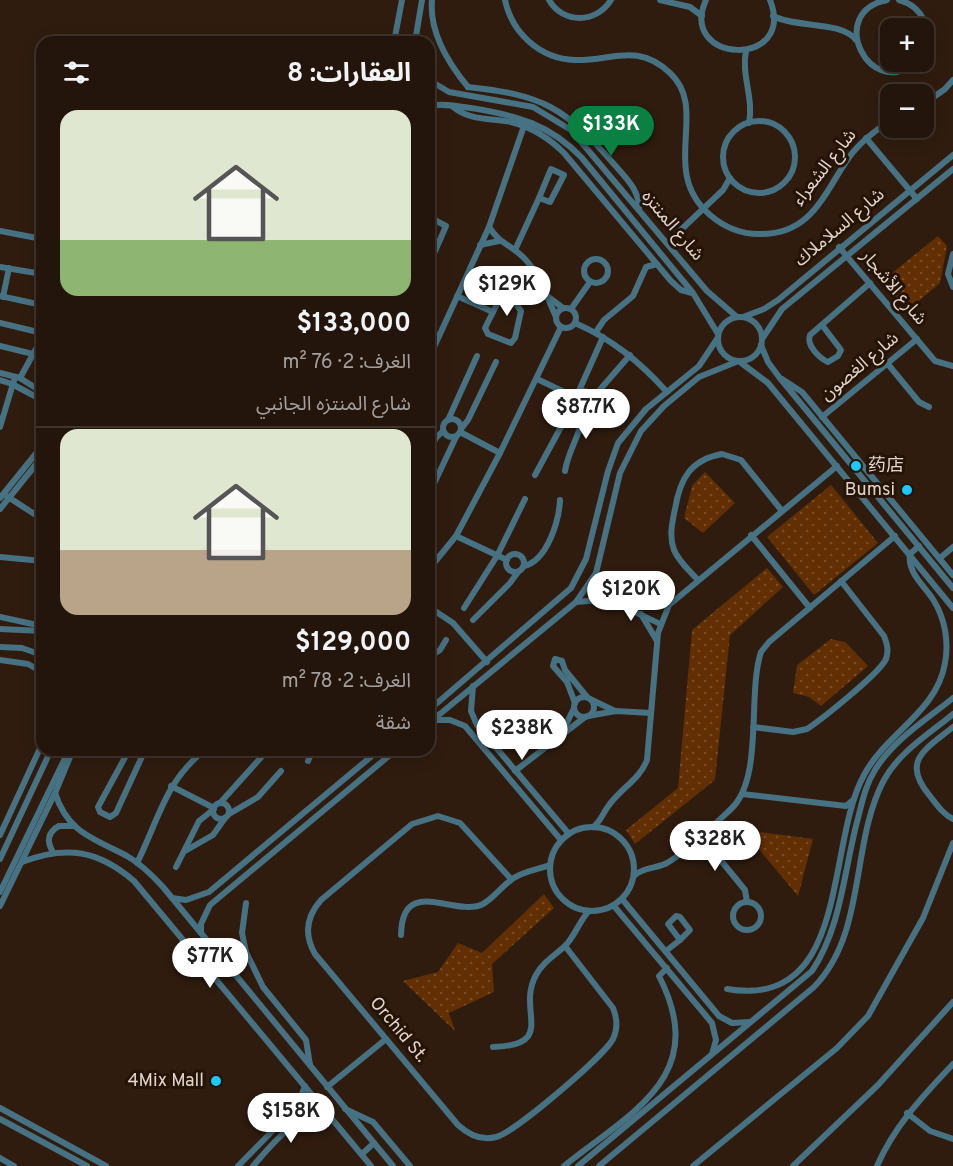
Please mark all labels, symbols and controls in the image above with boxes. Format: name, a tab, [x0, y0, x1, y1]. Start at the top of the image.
map controls	[880, 18, 934, 138]
button: +	[880, 18, 934, 72]
icon: filters	[60, 56, 93, 89]
text: العقارات: 8	[287, 58, 411, 91]
button: −	[880, 84, 934, 138]
pin: $133K	[569, 106, 653, 157]
text: $133K	[582, 112, 640, 138]
street label: شارع الشعراء	[788, 125, 863, 212]
icon: home	[182, 149, 290, 257]
street label: شارع السلاملاك	[790, 184, 890, 273]
street label: شارع المنتزه	[635, 186, 708, 267]
street label: شارع الأشجار	[853, 245, 931, 331]
pin: $129K	[465, 266, 549, 317]
text: $129K	[478, 272, 536, 298]
text: $133,000	[296, 308, 411, 341]
street label: شارع الغصون	[816, 327, 905, 407]
text: الغرف: 2 · 76 m²	[283, 350, 411, 376]
pin: $87.7K	[537, 389, 635, 440]
text: شارع المنتزه الجانبي	[256, 392, 411, 418]
text: $87.7K	[556, 395, 616, 421]
place label: 药店	[868, 455, 904, 478]
marker: 药店	[849, 459, 863, 473]
icon: home	[182, 468, 290, 576]
place label: Bumsi	[845, 479, 895, 502]
marker: Bumsi	[900, 483, 914, 497]
pin: $120K	[589, 571, 673, 622]
text: $120K	[601, 577, 661, 603]
text: $129,000	[295, 627, 411, 660]
text: الغرف: 2 · 78 m²	[282, 669, 411, 695]
pin: $238K	[480, 710, 564, 761]
text: شقة	[376, 711, 411, 737]
text: $238K	[491, 716, 553, 742]
pin: $328K	[673, 821, 757, 872]
text: $328K	[684, 827, 746, 853]
pin: $77K	[174, 938, 246, 989]
text: $77K	[186, 944, 234, 970]
street label: Orchid St.	[364, 992, 432, 1068]
place label: 4Mix Mall	[127, 1070, 204, 1093]
marker: 4Mix Mall	[209, 1074, 223, 1088]
pin: $158K	[249, 1093, 333, 1144]
text: $158K	[262, 1099, 320, 1125]

